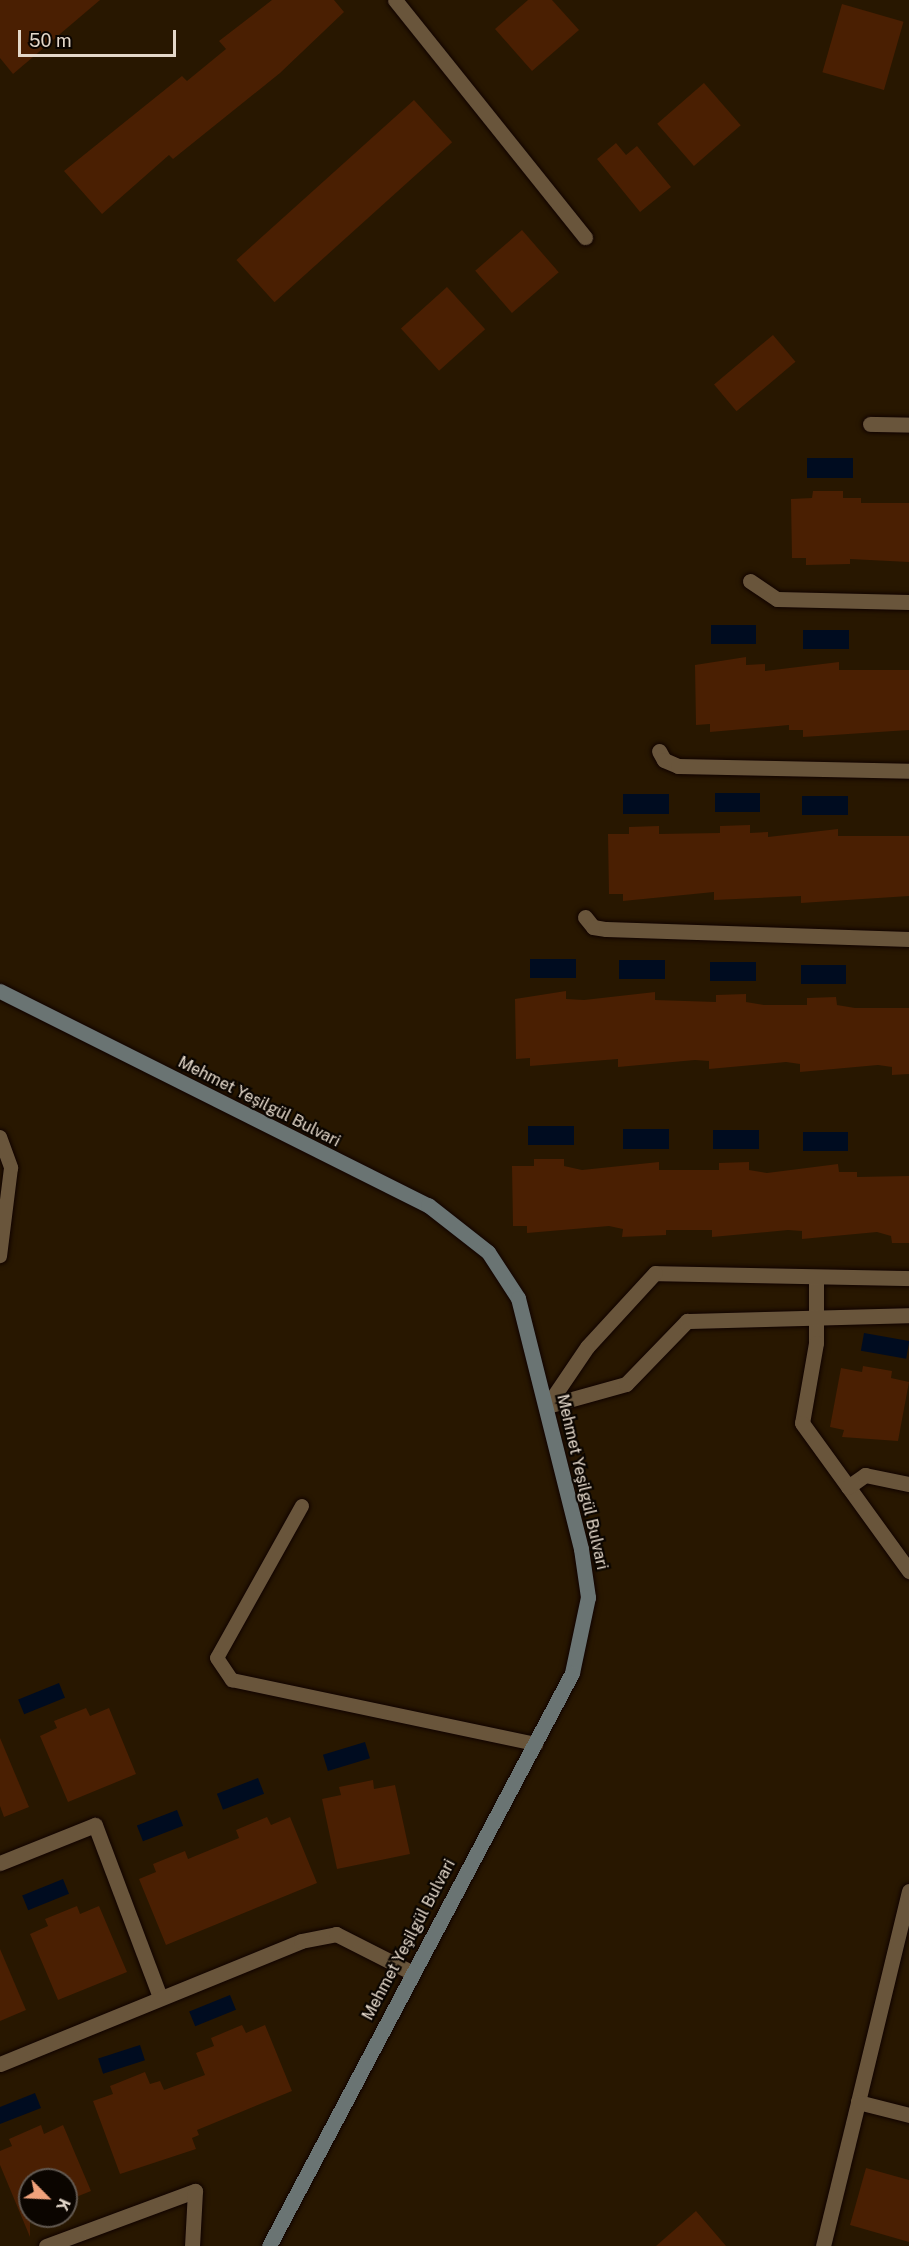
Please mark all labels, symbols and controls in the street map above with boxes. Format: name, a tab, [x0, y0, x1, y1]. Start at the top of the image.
scale bar	[21, 18, 178, 56]
text: 50 m	[29, 30, 72, 51]
street label: Mehmet Yeşilgül Bulvari	[175, 1053, 343, 1151]
street label: Mehmet Yeşilgül Bulvari	[552, 1392, 612, 1572]
street label: Mehmet Yeşilgül Bulvari	[358, 1856, 460, 2024]
north arrow	[18, 2168, 78, 2228]
text: K	[52, 2196, 74, 2214]

